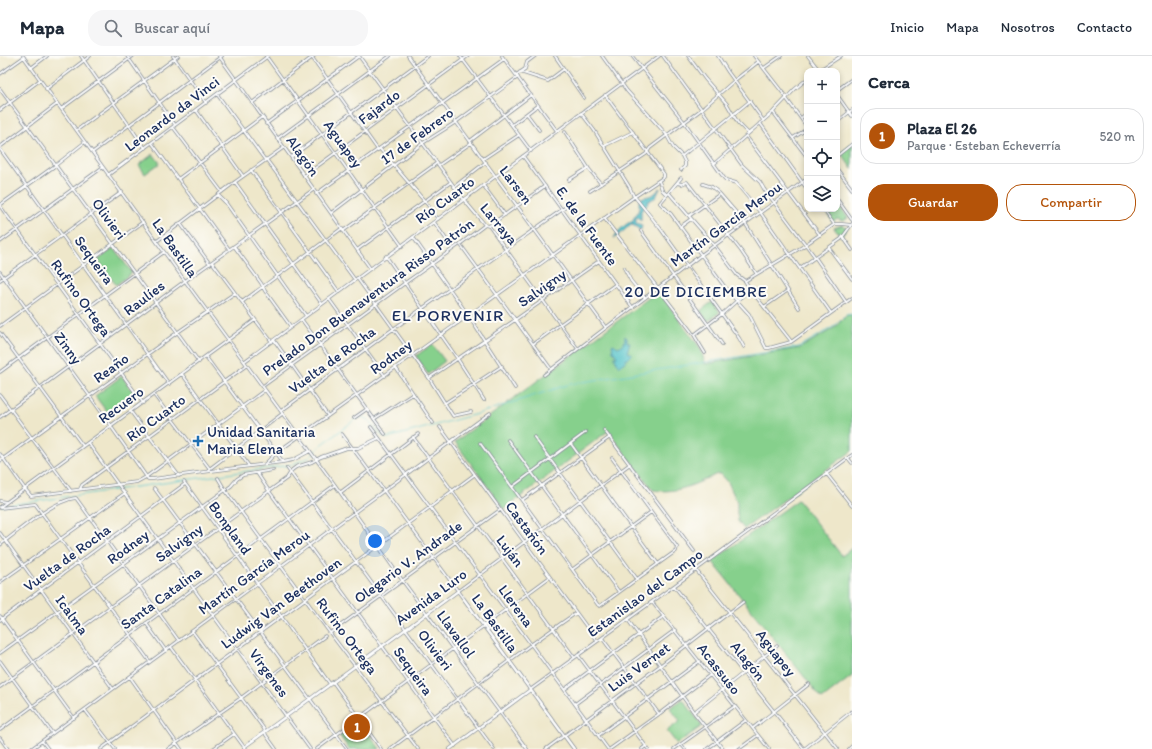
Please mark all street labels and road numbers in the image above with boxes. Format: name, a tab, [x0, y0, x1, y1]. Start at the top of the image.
street label: Leonardo da Vinci	[121, 72, 223, 156]
street label: Fajardo	[355, 86, 403, 128]
street label: 17 de Febrero	[377, 103, 457, 169]
street label: Aguapey	[320, 117, 366, 171]
street label: Alagón	[283, 132, 324, 180]
street label: Larsen	[496, 162, 537, 208]
street label: Río Cuarto	[412, 172, 478, 228]
street label: Martín García Merou	[667, 178, 785, 270]
street label: E. de la Fuente	[552, 183, 622, 269]
street label: Olivieri	[88, 195, 130, 243]
street label: Larraya	[476, 199, 522, 249]
street label: Prelado Don Buenaventura Risso Patrón	[259, 214, 477, 380]
street label: La Bastilla	[148, 215, 202, 281]
street label: Sequeira	[70, 232, 118, 288]
street label: Rufino Ortega	[47, 256, 115, 340]
street label: Salvigny	[515, 265, 569, 311]
street label: Raulíes	[120, 276, 168, 319]
street label: Vuelta de Rocha	[285, 322, 379, 398]
street label: Zinny	[50, 328, 86, 368]
street label: Rodney	[367, 336, 415, 378]
street label: Reaño	[90, 349, 132, 387]
street label: Recuero	[95, 382, 147, 428]
street label: Río Cuarto	[123, 390, 189, 446]
street label: Bonpland	[205, 498, 255, 558]
street label: Castañón	[502, 498, 553, 559]
street label: Olegario V. Andrade	[350, 517, 466, 607]
street label: Vuelta de Rocha	[20, 520, 114, 596]
street label: Salvigny	[152, 520, 206, 566]
street label: Rodney	[104, 526, 152, 568]
street label: Martín García Merou	[195, 526, 313, 618]
street label: Luján	[492, 532, 528, 570]
street label: Estanislao del Campo	[584, 545, 706, 641]
street label: Ludwig Van Beethoven	[217, 553, 345, 653]
street label: Santa Catalina	[117, 562, 205, 633]
street label: Avenida Luro	[392, 565, 470, 629]
street label: Llerena	[495, 581, 538, 631]
street label: La Bastilla	[468, 590, 522, 656]
street label: Icalma	[52, 592, 93, 639]
street label: Rufino Ortega	[312, 594, 382, 678]
street label: Llavallol	[433, 607, 480, 662]
street label: Olivieri	[414, 626, 456, 674]
street label: Aguapey	[752, 626, 800, 680]
street label: Luis Vernet	[604, 638, 674, 696]
street label: Alagón	[727, 638, 770, 685]
street label: Acassuso	[693, 640, 745, 698]
street label: Sequeira	[389, 643, 437, 699]
street label: Vírgenes	[245, 645, 293, 701]

